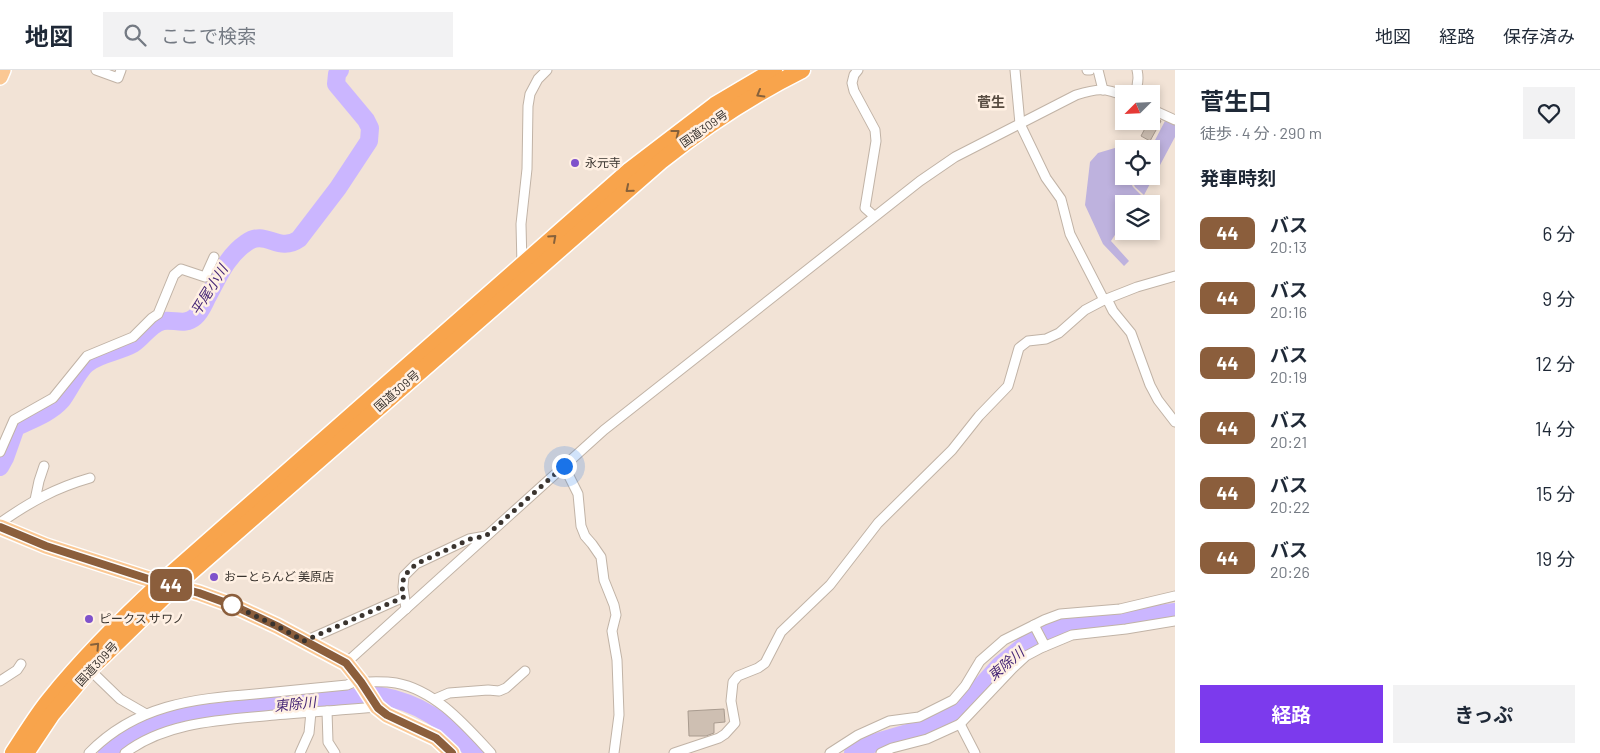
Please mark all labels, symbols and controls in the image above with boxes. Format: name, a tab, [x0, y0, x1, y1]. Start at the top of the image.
search box	[103, 12, 453, 57]
text: 地図	[25, 21, 73, 50]
icon: search	[121, 21, 149, 49]
text: ここで検索	[161, 24, 256, 47]
text: 地図	[1375, 25, 1411, 47]
text: 経路	[1439, 25, 1475, 47]
text: 保存済み	[1503, 25, 1575, 47]
north arrow	[1115, 85, 1160, 130]
map controls	[1115, 85, 1160, 240]
text: 菅生口	[1200, 86, 1272, 115]
one-way arrow	[756, 87, 765, 97]
button: heart	[1523, 87, 1575, 139]
district label: 菅生	[977, 93, 1005, 110]
street label: 国道309号	[677, 107, 730, 150]
text: 徒歩 · 4 分 · 290 m	[1200, 123, 1322, 142]
one-way arrow	[670, 130, 680, 139]
button: locate	[1115, 140, 1160, 185]
place label: 永元寺	[585, 155, 621, 169]
marker: 永元寺	[569, 157, 581, 169]
text: 発車時刻	[1200, 166, 1276, 189]
one-way arrow	[625, 183, 634, 192]
button: layers	[1115, 195, 1160, 240]
text: バス	[1270, 213, 1308, 236]
text: 44	[1217, 222, 1238, 244]
text: 6 分	[1542, 222, 1575, 245]
one-way arrow	[547, 235, 556, 244]
text: 20:13	[1270, 237, 1307, 256]
water label: 平尾小川	[187, 260, 232, 318]
text: バス	[1270, 278, 1308, 301]
text: 44	[1217, 287, 1238, 309]
text: 9 分	[1542, 287, 1575, 310]
text: 20:16	[1270, 302, 1307, 321]
text: バス	[1270, 343, 1308, 366]
text: 44	[1217, 352, 1238, 374]
text: 12 分	[1535, 352, 1575, 375]
street label: 国道309号	[371, 367, 422, 414]
text: 20:19	[1270, 367, 1307, 386]
text: バス	[1270, 408, 1308, 431]
text: 44	[1217, 417, 1238, 439]
text: 14 分	[1535, 417, 1575, 440]
text: 20:21	[1270, 432, 1307, 451]
your location	[552, 454, 577, 479]
text: バス	[1270, 473, 1308, 496]
text: 44	[1217, 482, 1238, 504]
text: 15 分	[1536, 482, 1575, 505]
text: 20:22	[1270, 497, 1310, 516]
text: バス	[1270, 538, 1308, 561]
text: 44	[1217, 547, 1238, 569]
text: 19 分	[1536, 547, 1575, 570]
text: 20:26	[1270, 562, 1310, 581]
line badge: 44	[148, 569, 194, 601]
place label: おーとらんど 美原店	[224, 569, 334, 583]
marker: おーとらんど 美原店	[208, 571, 220, 583]
text: 44	[160, 574, 182, 596]
unlabelled marker	[221, 594, 243, 616]
place label: ピークス サワノ	[99, 611, 184, 625]
marker: ピークス サワノ	[83, 613, 95, 625]
street label: 国道309号	[72, 638, 120, 688]
one-way arrow	[90, 642, 99, 651]
water label: 東除川	[984, 642, 1029, 684]
button: 経路	[1200, 685, 1383, 743]
button: きっぷ	[1393, 685, 1575, 743]
water label: 東除川	[273, 693, 319, 714]

